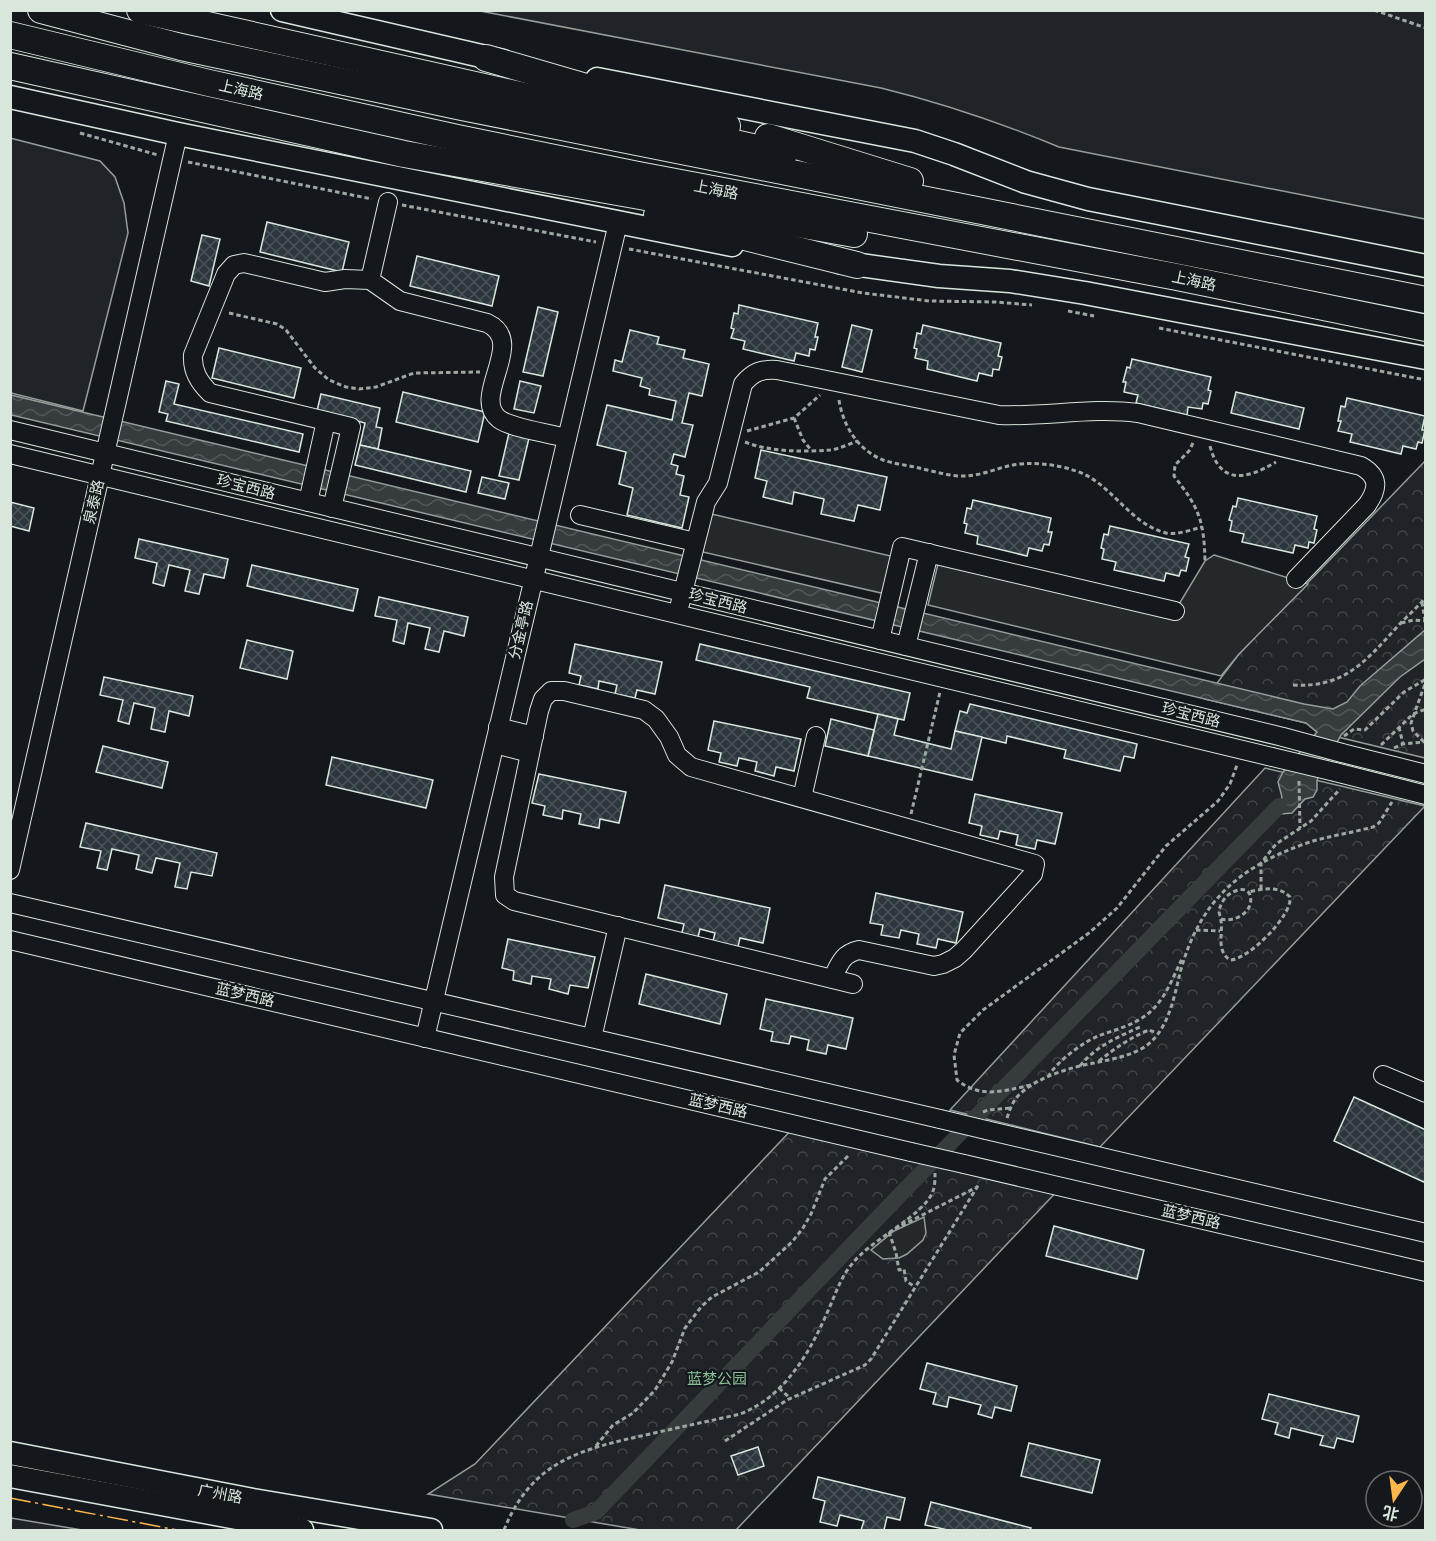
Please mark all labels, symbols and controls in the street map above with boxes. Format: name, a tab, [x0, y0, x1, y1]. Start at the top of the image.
street label: 上海路	[217, 75, 265, 103]
street label: 上海路	[692, 176, 740, 202]
street label: 上海路	[1170, 267, 1218, 294]
street label: 珍宝西路	[215, 470, 278, 502]
street label: 泉泰路	[79, 478, 107, 526]
street label: 珍宝西路	[687, 584, 750, 616]
street label: 分金亭路	[505, 599, 536, 661]
street label: 珍宝西路	[1160, 698, 1223, 730]
street label: 蓝梦西路	[214, 979, 276, 1010]
street label: 蓝梦西路	[687, 1090, 749, 1121]
street label: 蓝梦西路	[1160, 1201, 1222, 1232]
park label: 蓝梦公园	[687, 1369, 747, 1387]
north arrow	[1364, 1469, 1424, 1529]
street label: 广州路	[196, 1480, 244, 1506]
text: 北	[1381, 1503, 1400, 1525]

